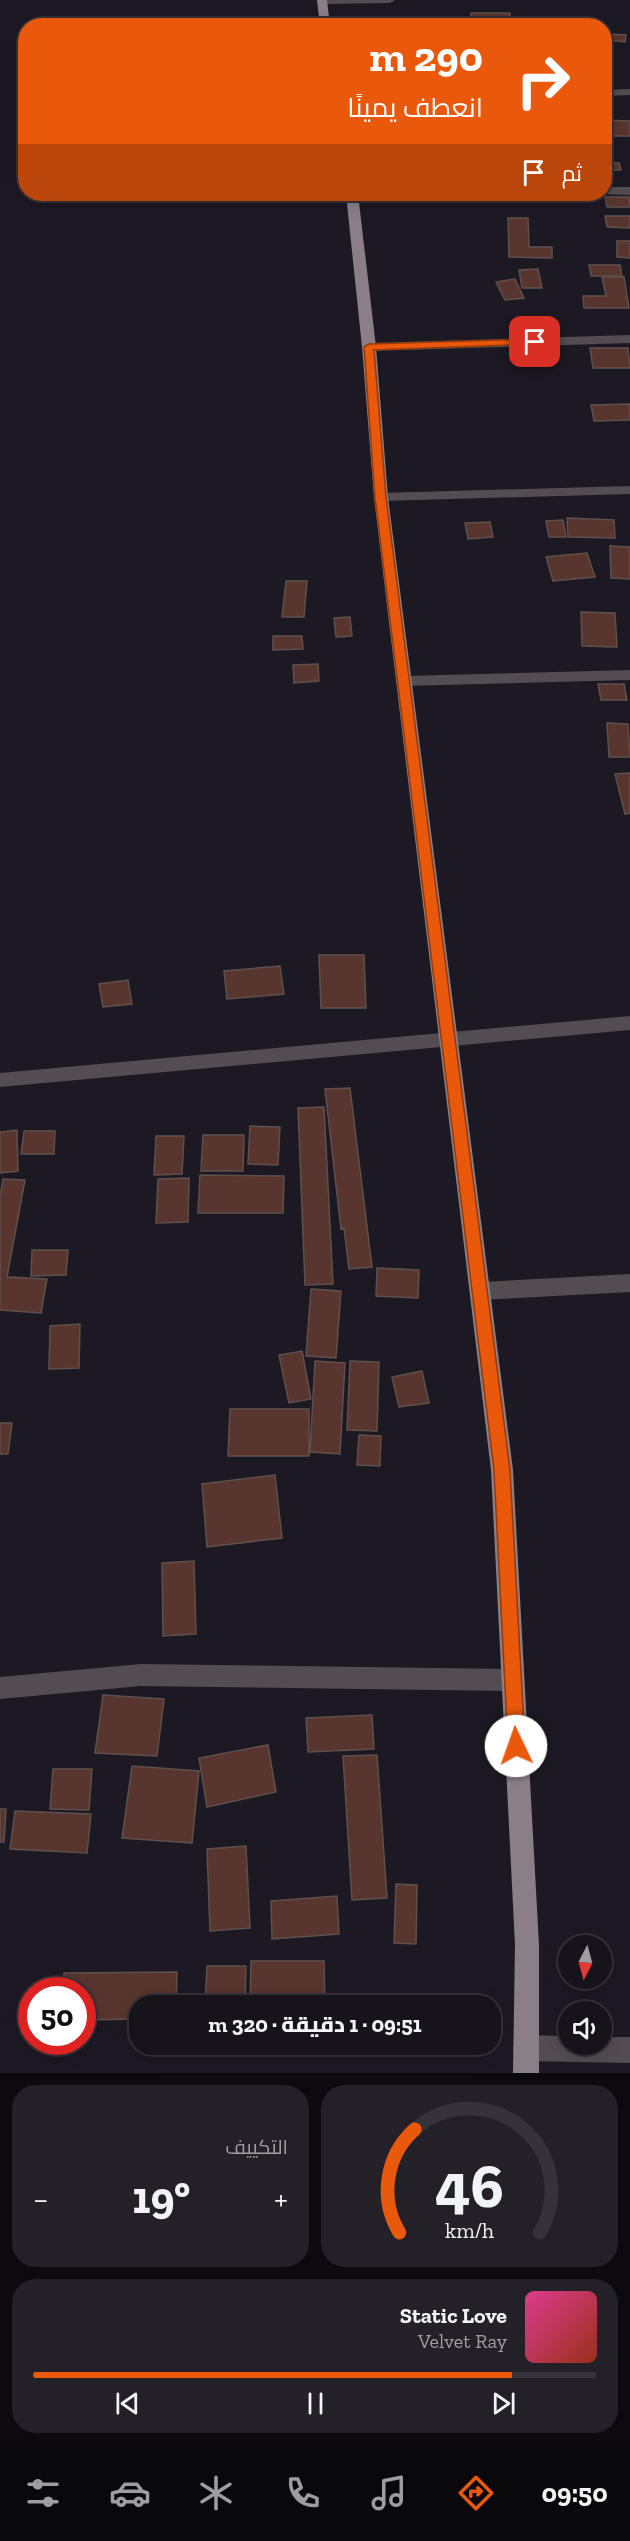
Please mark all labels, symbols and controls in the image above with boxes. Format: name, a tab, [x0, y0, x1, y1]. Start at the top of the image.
text: 290 m	[369, 31, 483, 82]
icon: right	[504, 42, 582, 120]
text: انعطف يمينًا	[347, 92, 483, 124]
icon: arrive	[517, 156, 550, 189]
text: ثم	[562, 160, 582, 187]
pin	[509, 316, 560, 367]
icon: arrive	[518, 325, 551, 358]
position arrow	[484, 1714, 548, 1778]
north arrow	[558, 1935, 612, 1989]
map controls	[558, 1935, 612, 2055]
speed limit sign: 50	[18, 1977, 96, 2055]
button: sound	[558, 2001, 612, 2055]
text: 09:51 · 1 دقيقة · 320 m	[208, 2011, 422, 2038]
text: التكييف	[225, 2135, 288, 2159]
text: 46	[435, 2148, 504, 2223]
text: 19°	[132, 2171, 190, 2225]
text: −	[33, 2179, 48, 2218]
text: +	[274, 2179, 288, 2218]
text: km/h	[445, 2218, 494, 2243]
text: Static Love	[400, 2302, 507, 2329]
text: Velvet Ray	[418, 2329, 507, 2353]
icon: previous	[111, 2387, 144, 2420]
icon: pause	[299, 2387, 332, 2420]
icon: next	[487, 2387, 520, 2420]
icon: filters	[22, 2472, 64, 2514]
icon: car	[109, 2472, 151, 2514]
icon: climate	[195, 2472, 237, 2514]
icon: phone	[282, 2472, 324, 2514]
icon: music	[368, 2472, 410, 2514]
icon: directions	[455, 2472, 497, 2514]
text: 09:50	[541, 2477, 608, 2509]

